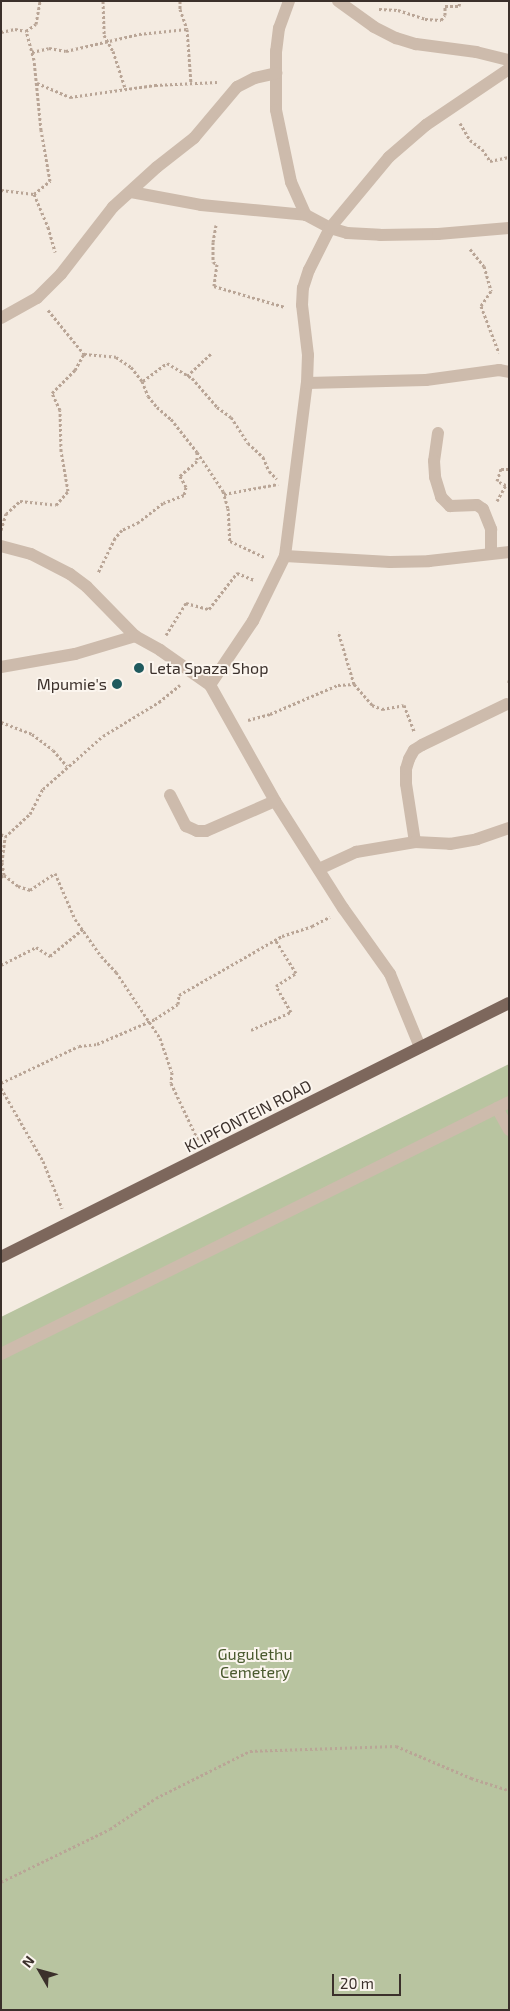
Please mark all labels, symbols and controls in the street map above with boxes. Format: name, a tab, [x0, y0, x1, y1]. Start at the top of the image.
place label: Leta Spaza Shop	[149, 658, 268, 678]
marker: Leta Spaza Shop	[133, 662, 145, 674]
place label: Mpumie's	[37, 674, 107, 694]
marker: Mpumie's	[111, 678, 123, 690]
street label: KLIPFONTEIN ROAD	[181, 1076, 315, 1156]
park label: Gugulethu Cemetery	[217, 1644, 293, 1682]
north arrow	[15, 1946, 65, 1996]
text: N	[18, 1952, 38, 1971]
scale bar	[335, 1964, 404, 1996]
text: 20 m	[340, 1974, 374, 1992]

